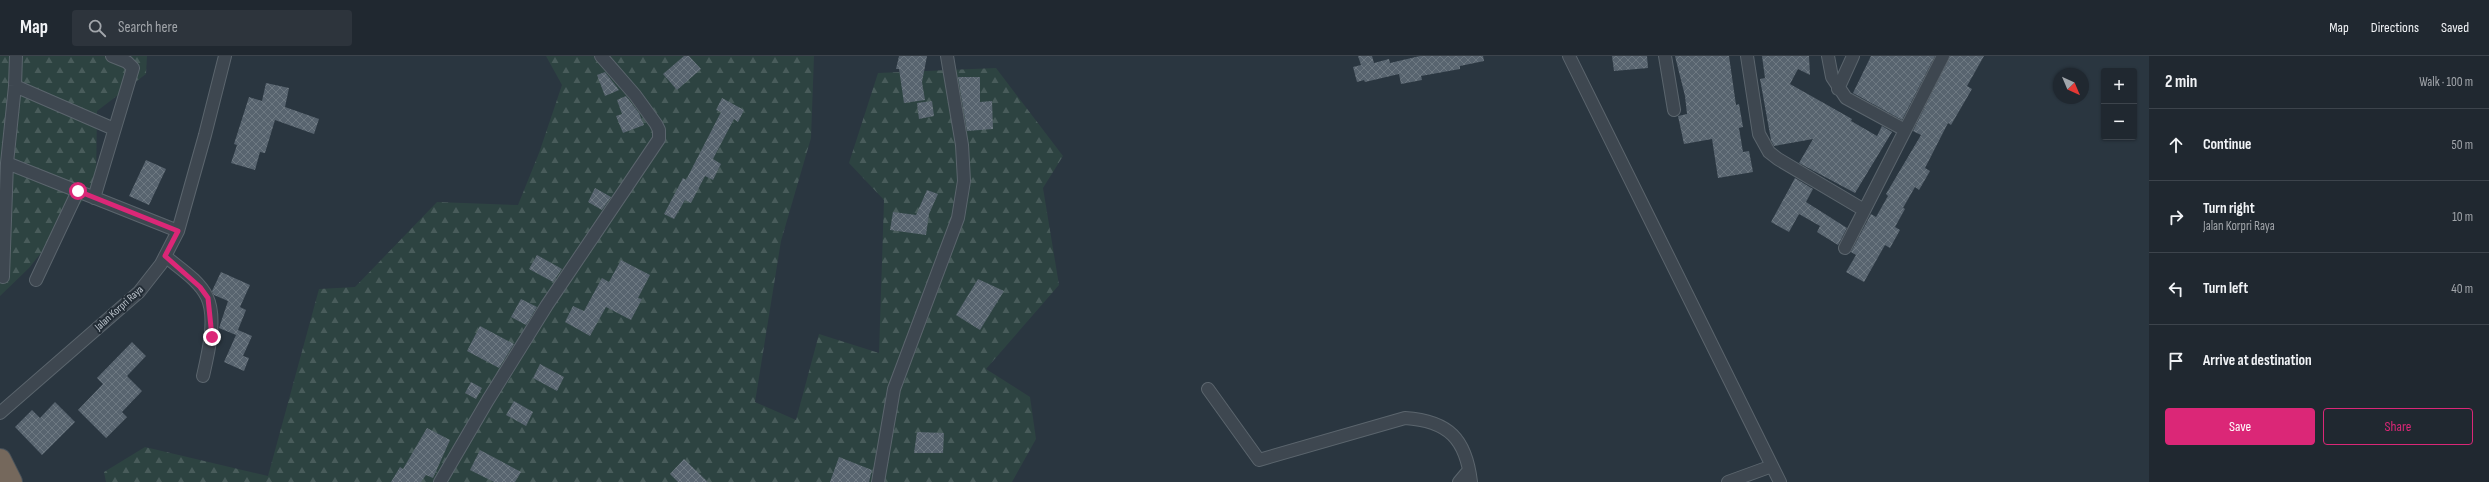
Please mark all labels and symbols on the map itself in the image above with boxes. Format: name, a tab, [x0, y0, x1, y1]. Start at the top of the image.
north arrow	[2053, 68, 2089, 104]
route start	[69, 182, 87, 200]
street label: Jalan Korpri Raya	[91, 283, 146, 334]
route end	[203, 328, 221, 346]

